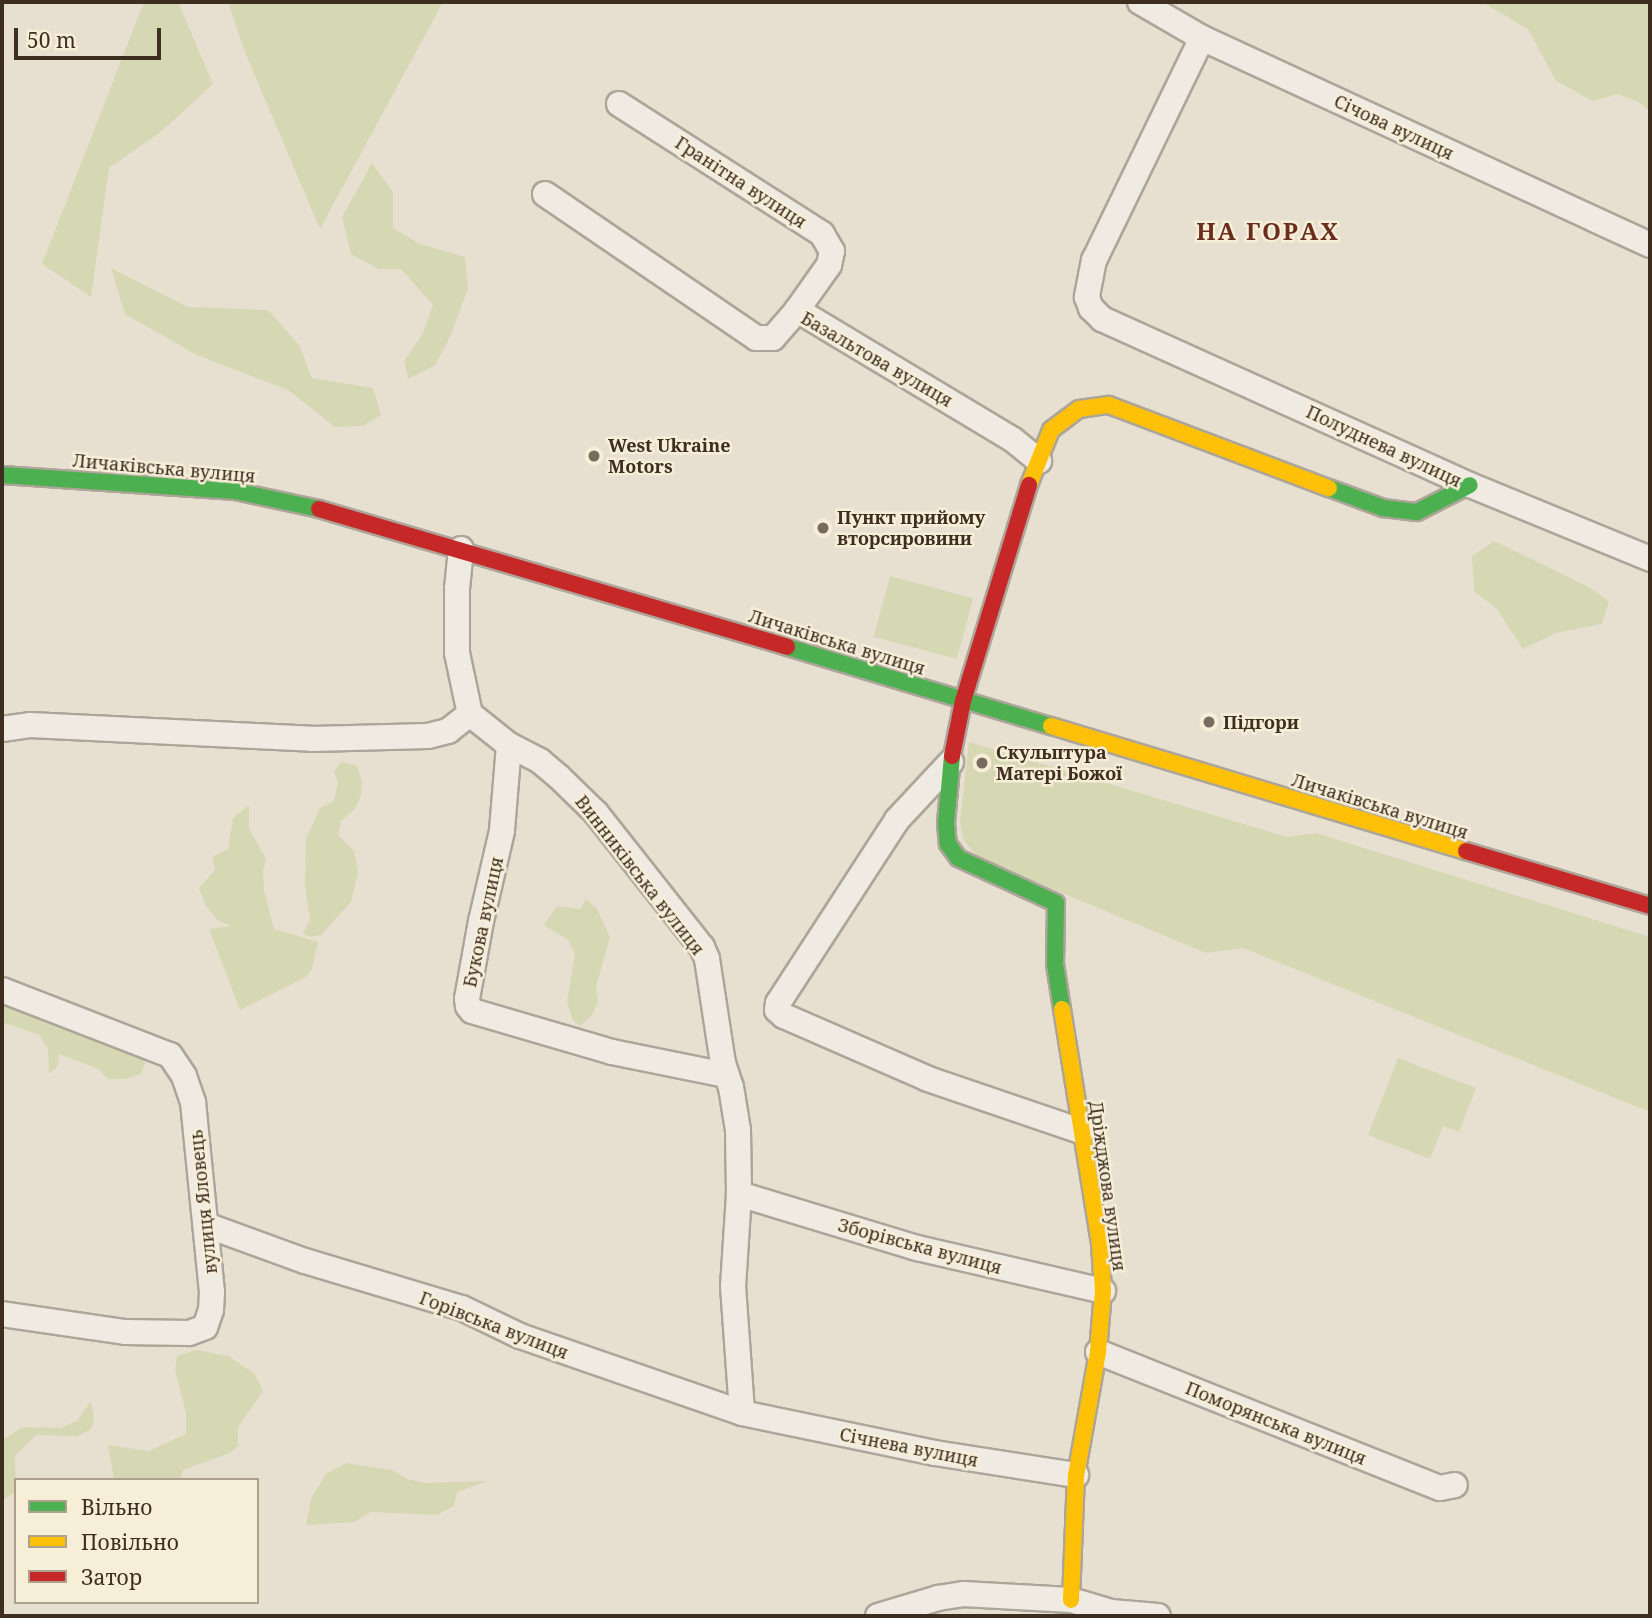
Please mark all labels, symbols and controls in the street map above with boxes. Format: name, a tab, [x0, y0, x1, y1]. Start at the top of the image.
scale bar	[18, 14, 164, 58]
text: 50 m	[27, 26, 76, 54]
street label: Січова вулиця	[1331, 90, 1457, 164]
street label: Гранітна вулиця	[671, 131, 811, 233]
district label: НА ГОРАХ	[1197, 217, 1339, 245]
street label: Базальтова вулиця	[797, 307, 957, 411]
street label: Полуднева вулиця	[1303, 400, 1465, 492]
place label: West Ukraine Motors	[608, 435, 730, 478]
marker: West Ukraine Motors	[586, 448, 602, 464]
street label: Личаківська вулиця	[72, 449, 256, 487]
place label: Пункт прийому вторсировини	[837, 507, 985, 550]
marker: Пункт прийому вторсировини	[815, 520, 831, 536]
street label: Личаківська вулиця	[746, 605, 928, 679]
place label: Підгори	[1223, 711, 1299, 733]
marker: Підгори	[1201, 714, 1217, 730]
place label: Скульптура Матері Божої	[996, 742, 1122, 784]
marker: Скульптура Матері Божої	[974, 755, 990, 771]
street label: Личаківська вулиця	[1289, 769, 1471, 843]
street label: Винниківська вулиця	[571, 791, 709, 959]
street label: Букова вулиця	[459, 855, 507, 989]
street label: Дріжджова вулиця	[1085, 1099, 1131, 1273]
street label: вулиця Яловець	[185, 1129, 221, 1275]
street label: Зборівська вулиця	[836, 1214, 1004, 1278]
street label: Горівська вулиця	[416, 1287, 572, 1363]
street label: Поморянська вулиця	[1182, 1377, 1370, 1469]
street label: Січнева вулиця	[838, 1423, 980, 1471]
legend	[14, 1478, 259, 1604]
text: Вільно	[81, 1493, 152, 1521]
text: Повільно	[81, 1528, 179, 1556]
text: Затор	[81, 1563, 142, 1591]

